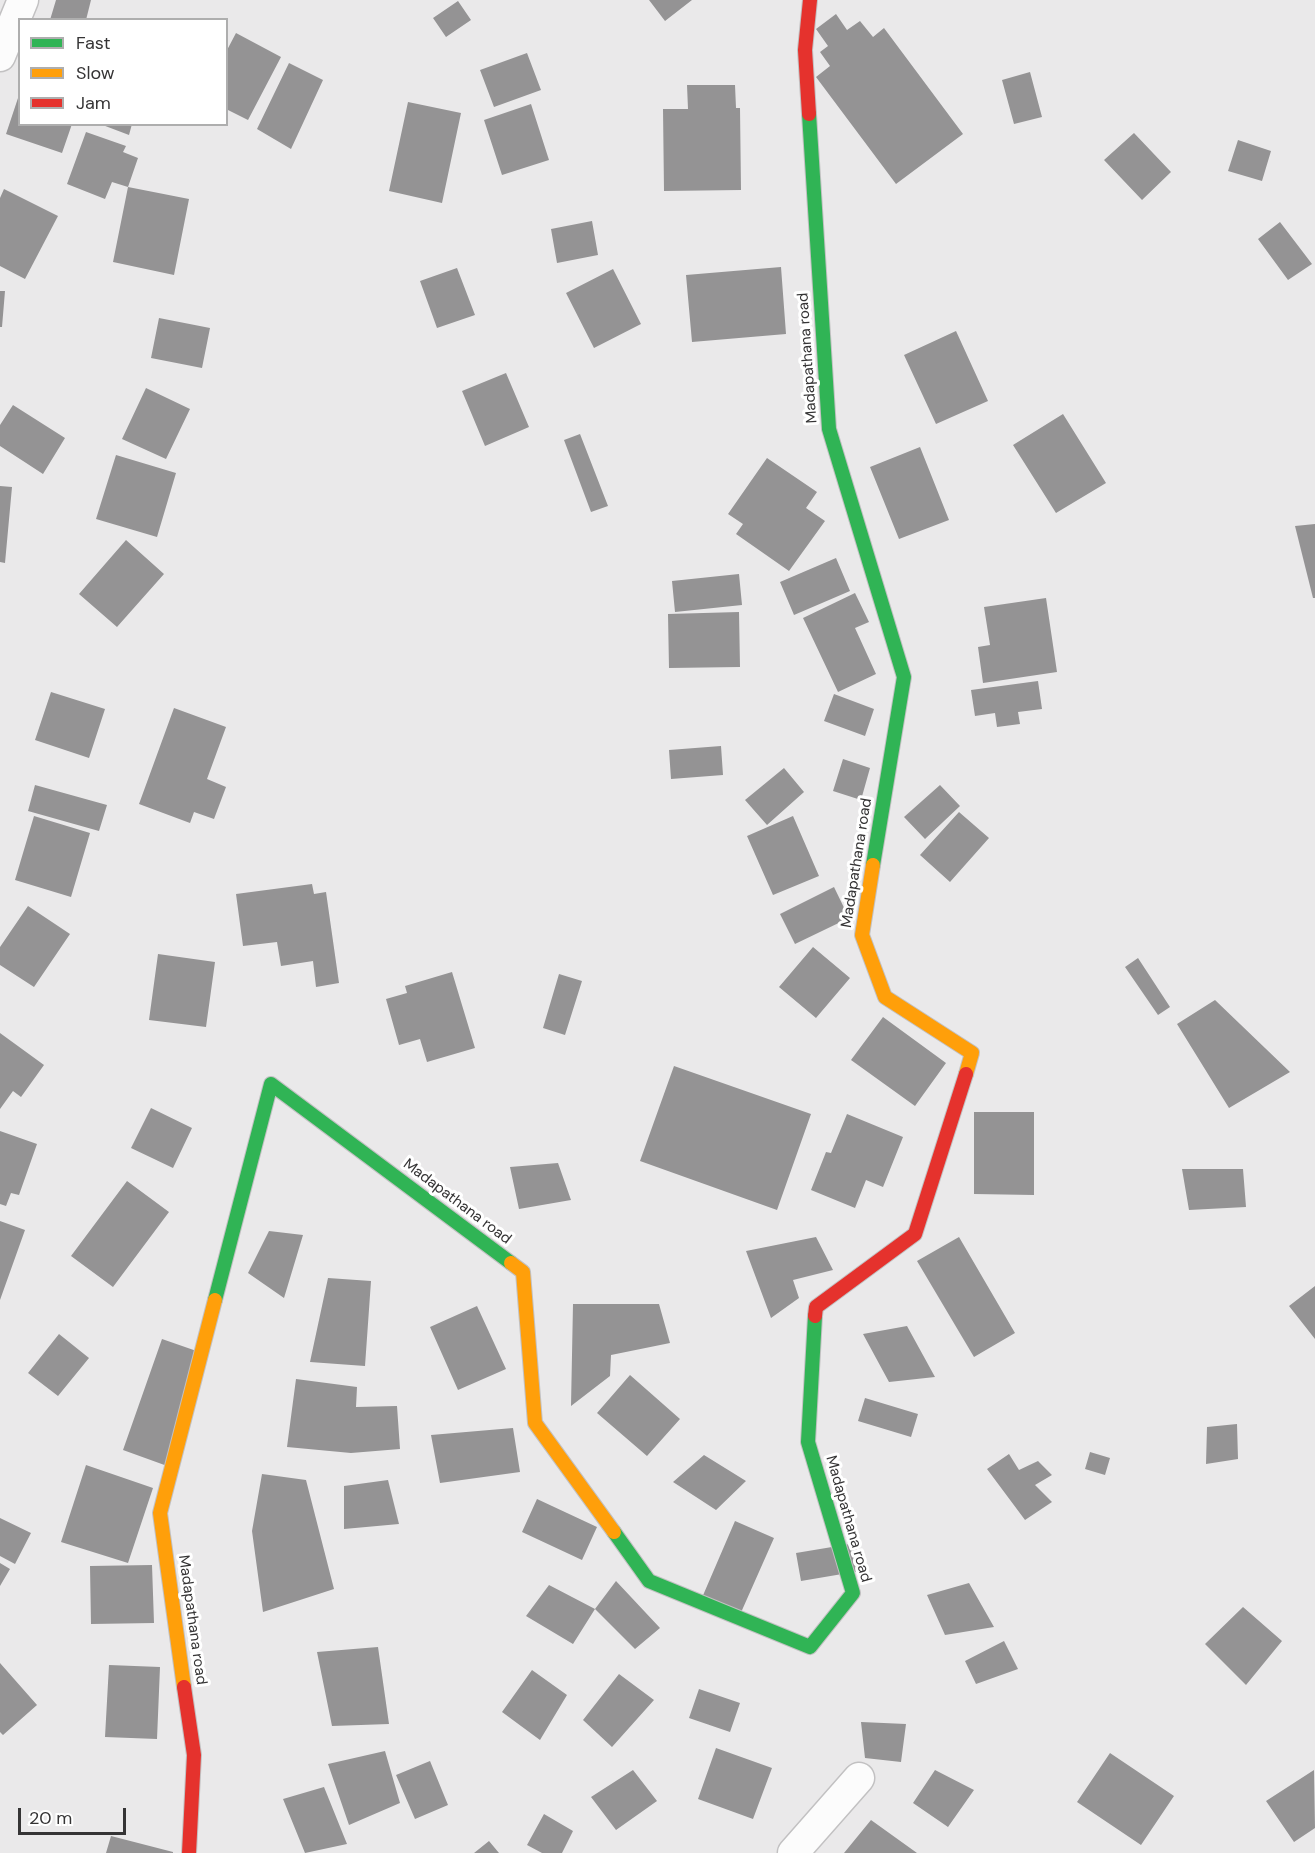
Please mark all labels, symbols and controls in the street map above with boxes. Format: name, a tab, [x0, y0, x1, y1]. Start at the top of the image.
legend	[18, 18, 228, 126]
text: Fast	[76, 31, 111, 55]
text: Slow	[76, 61, 115, 85]
text: Jam	[76, 91, 111, 115]
street label: Madapathana road	[794, 292, 822, 424]
street label: Madapathana road	[838, 797, 876, 929]
street label: Madapathana road	[399, 1155, 515, 1249]
street label: Madapathana road	[821, 1454, 875, 1584]
street label: Madapathana road	[174, 1554, 210, 1686]
scale bar	[21, 1796, 129, 1834]
text: 20 m	[29, 1806, 72, 1830]

